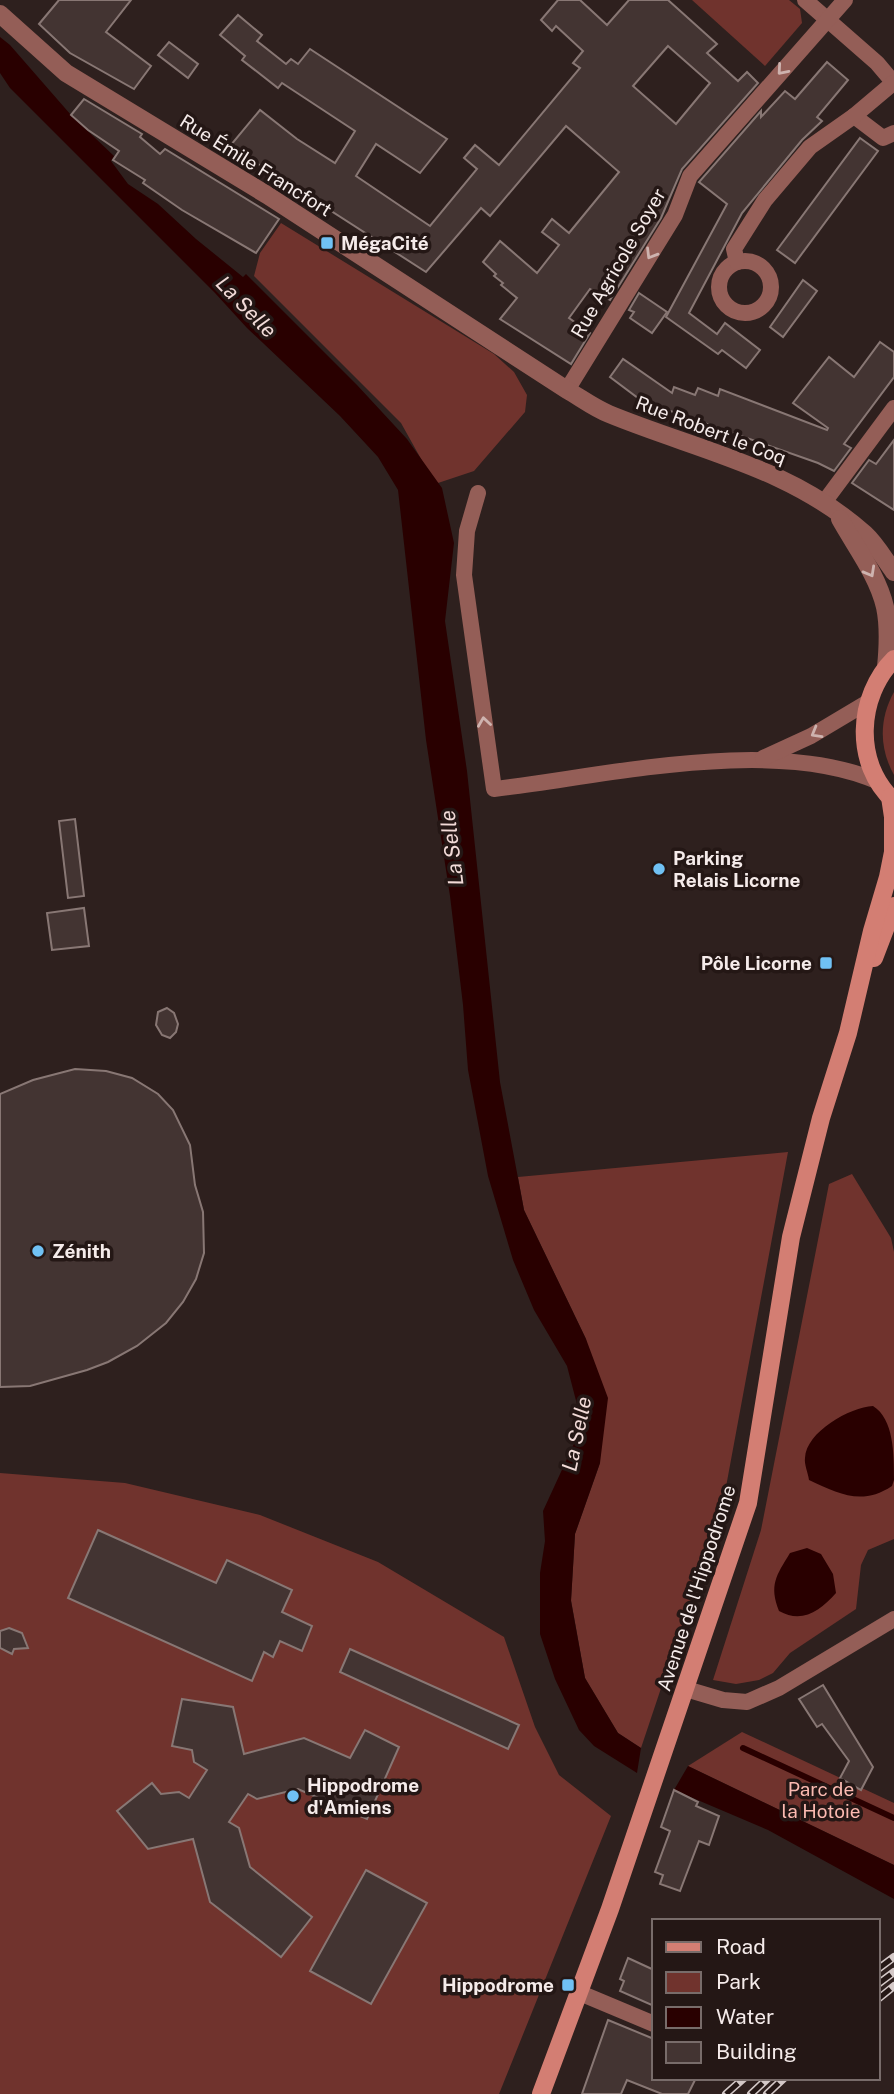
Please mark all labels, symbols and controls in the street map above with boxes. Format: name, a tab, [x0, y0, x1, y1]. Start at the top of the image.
one-way arrow	[778, 62, 790, 75]
street label: Rue Émile Francfort	[176, 109, 336, 221]
street label: Rue Agricole Soyer	[566, 184, 670, 342]
place label: MégaCité	[341, 232, 429, 254]
marker: MégaCité	[319, 235, 335, 251]
one-way arrow	[647, 246, 660, 259]
water label: La Selle	[211, 271, 282, 343]
street label: Rue Robert le Coq	[633, 391, 789, 469]
one-way arrow	[862, 565, 875, 577]
one-way arrow	[477, 716, 492, 728]
one-way arrow	[810, 725, 823, 738]
water label: La Selle	[434, 809, 469, 887]
place label: Parking Relais Licorne	[673, 847, 800, 891]
marker: Parking Relais Licorne	[651, 861, 667, 877]
place label: Pôle Licorne	[701, 952, 812, 974]
marker: Pôle Licorne	[818, 955, 834, 971]
place label: Zénith	[52, 1240, 111, 1262]
marker: Zénith	[30, 1243, 46, 1259]
water label: La Selle	[556, 1394, 597, 1474]
street label: Avenue de l'Hippodrome	[652, 1482, 740, 1694]
place label: Hippodrome d'Amiens	[307, 1774, 419, 1818]
park label: Parc de la Hotoie	[782, 1778, 860, 1822]
marker: Hippodrome d'Amiens	[285, 1788, 301, 1804]
legend	[652, 1919, 880, 2080]
text: Road	[716, 1934, 766, 1959]
text: Park	[716, 1969, 761, 1994]
place label: Hippodrome	[442, 1974, 554, 1996]
marker: Hippodrome	[560, 1977, 576, 1993]
text: Water	[716, 2004, 774, 2029]
text: Building	[716, 2039, 797, 2064]

